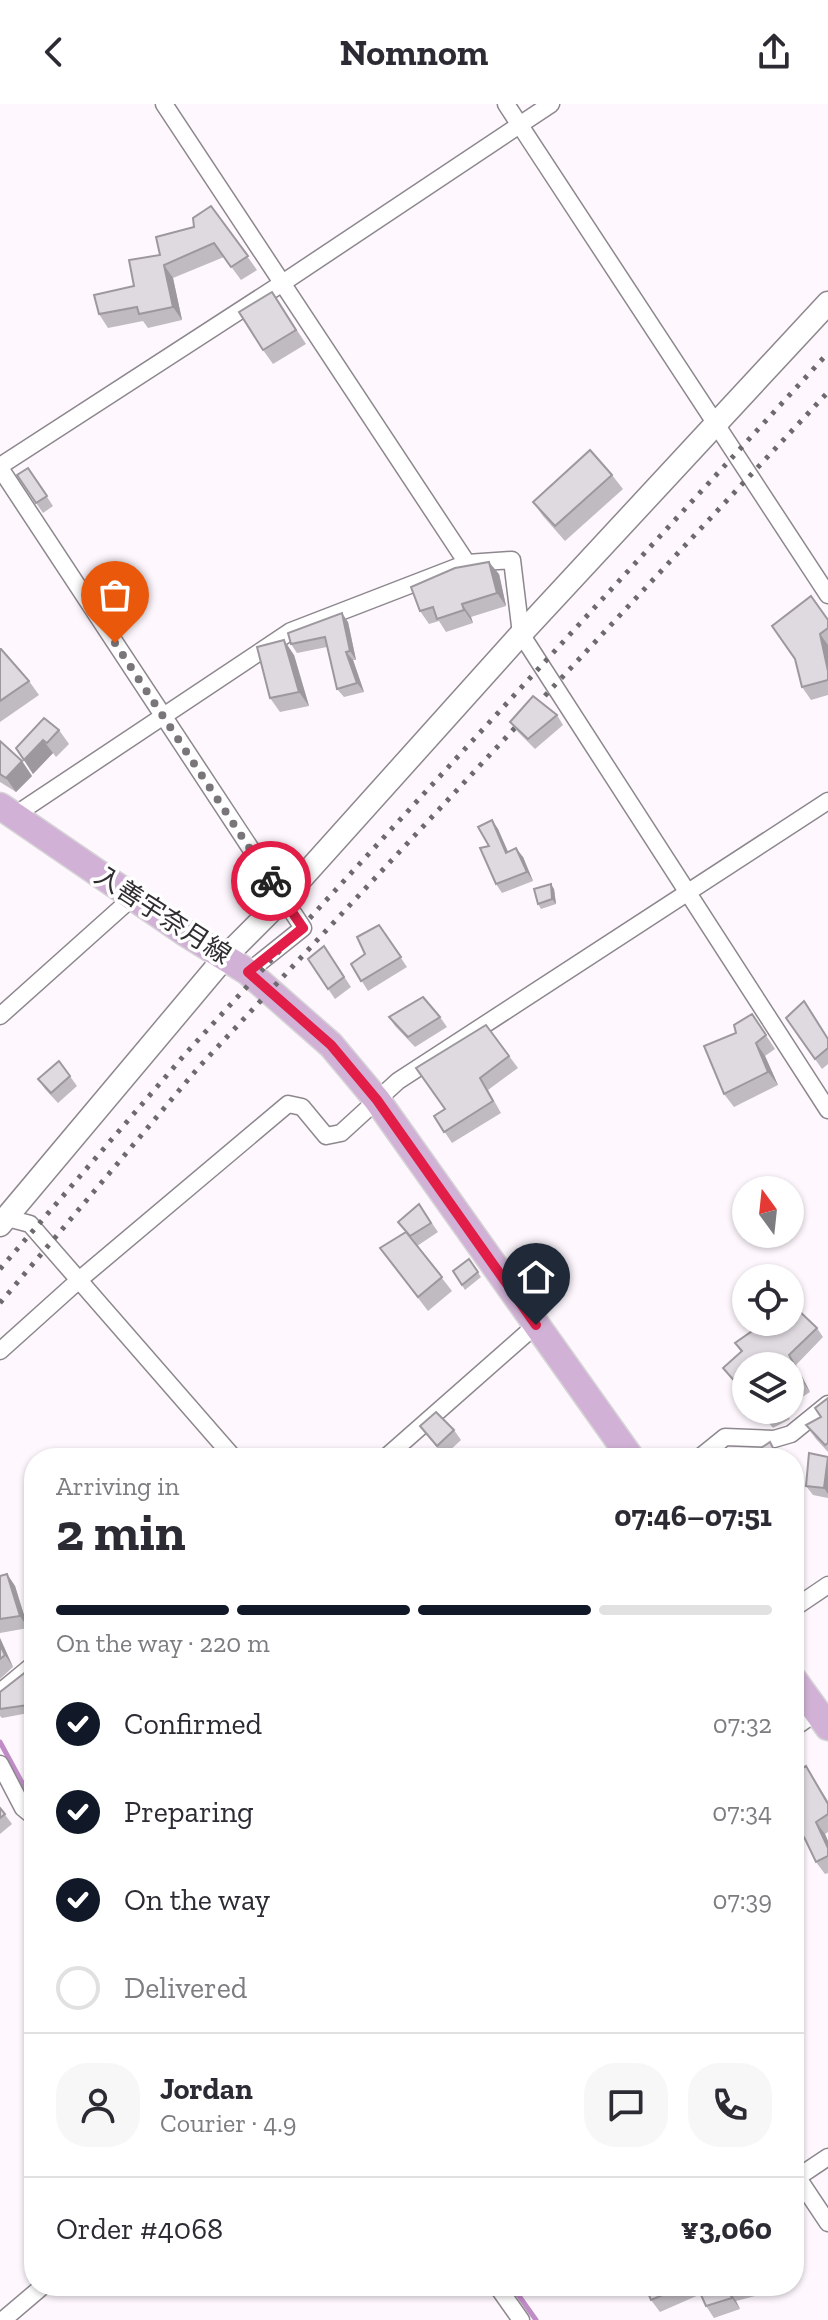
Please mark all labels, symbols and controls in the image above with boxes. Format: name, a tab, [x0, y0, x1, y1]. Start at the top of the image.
icon: back	[32, 30, 76, 74]
icon: share	[752, 30, 796, 74]
text: Nomnom	[340, 31, 488, 74]
pin	[81, 561, 149, 643]
icon: bag	[93, 573, 137, 617]
courier	[231, 841, 311, 921]
street label: 入善宇奈月線	[89, 859, 237, 971]
icon: bike	[249, 859, 293, 903]
north arrow	[732, 1176, 804, 1248]
map controls	[732, 1176, 804, 1424]
pin	[502, 1243, 570, 1325]
icon: home	[514, 1255, 558, 1299]
button: locate	[732, 1264, 804, 1336]
button: layers	[732, 1352, 804, 1424]
text: Arriving in	[56, 1470, 179, 1502]
text: 07:46–07:51	[614, 1498, 772, 1534]
text: 2 min	[56, 1501, 186, 1563]
text: On the way · 220 m	[56, 1627, 270, 1659]
icon: check	[56, 1702, 100, 1746]
text: Confirmed	[124, 1706, 262, 1742]
text: 07:32	[713, 1708, 772, 1740]
icon: check	[56, 1790, 100, 1834]
text: Preparing	[124, 1794, 254, 1830]
text: 07:34	[712, 1796, 772, 1828]
icon: check	[56, 1878, 100, 1922]
text: On the way	[124, 1882, 270, 1918]
text: 07:39	[712, 1884, 772, 1916]
text: Delivered	[124, 1970, 247, 2006]
button: person	[56, 2063, 140, 2147]
button: chat	[584, 2063, 668, 2147]
button: phone	[688, 2063, 772, 2147]
text: Jordan	[160, 2071, 253, 2107]
text: Courier · 4.9	[160, 2107, 296, 2139]
text: Order #4068	[56, 2211, 223, 2247]
text: ¥3,060	[681, 2211, 772, 2247]

